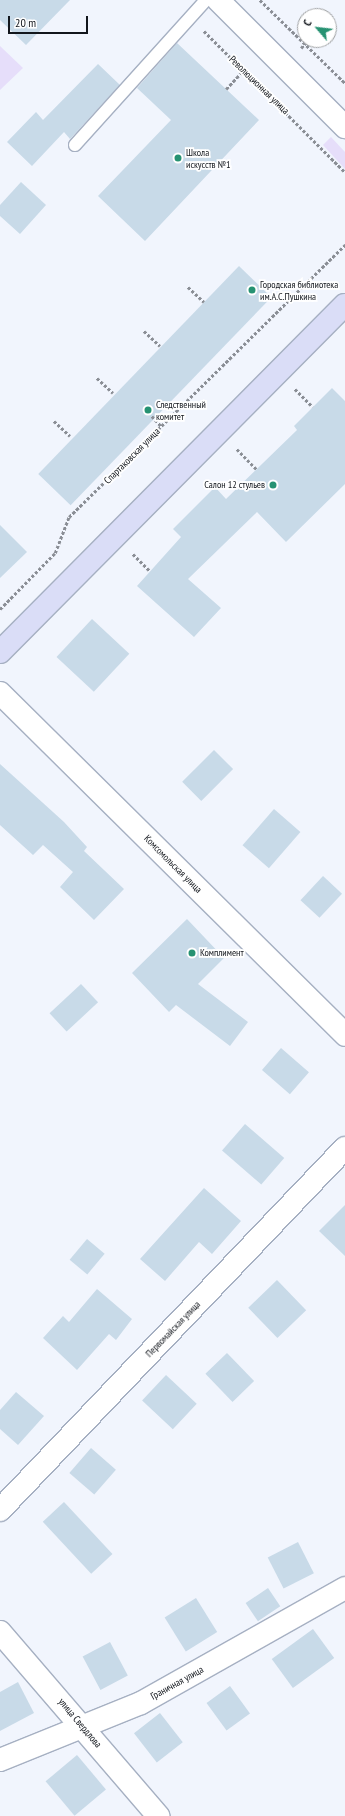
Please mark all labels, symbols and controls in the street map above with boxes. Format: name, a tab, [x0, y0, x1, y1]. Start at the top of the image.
scale bar	[10, 8, 90, 34]
north arrow	[297, 8, 337, 48]
text: 20 m	[15, 15, 36, 30]
text: С	[300, 17, 315, 28]
street label: Революционная улица	[226, 53, 292, 117]
place label: Школа искусств №1	[186, 146, 230, 170]
marker: Школа искусств №1	[173, 153, 183, 163]
place label: Городская библиотека им.А.С.Пушкина	[260, 278, 338, 302]
marker: Городская библиотека им.А.С.Пушкина	[247, 285, 257, 295]
place label: Следственный комитет	[156, 398, 206, 422]
marker: Следственный комитет	[143, 405, 153, 415]
street label: Спартаковская улица	[101, 425, 163, 487]
place label: Салон 12 стульев	[204, 479, 265, 491]
marker: Салон 12 стульев	[268, 480, 278, 490]
street label: Комсомольская улица	[142, 833, 204, 895]
place label: Комплимент	[200, 947, 244, 959]
marker: Комплимент	[187, 948, 197, 958]
street label: Первомайская улица	[143, 1298, 203, 1360]
street label: Граничная улица	[148, 1664, 206, 1702]
street label: улица Свердлова	[56, 1696, 104, 1750]

